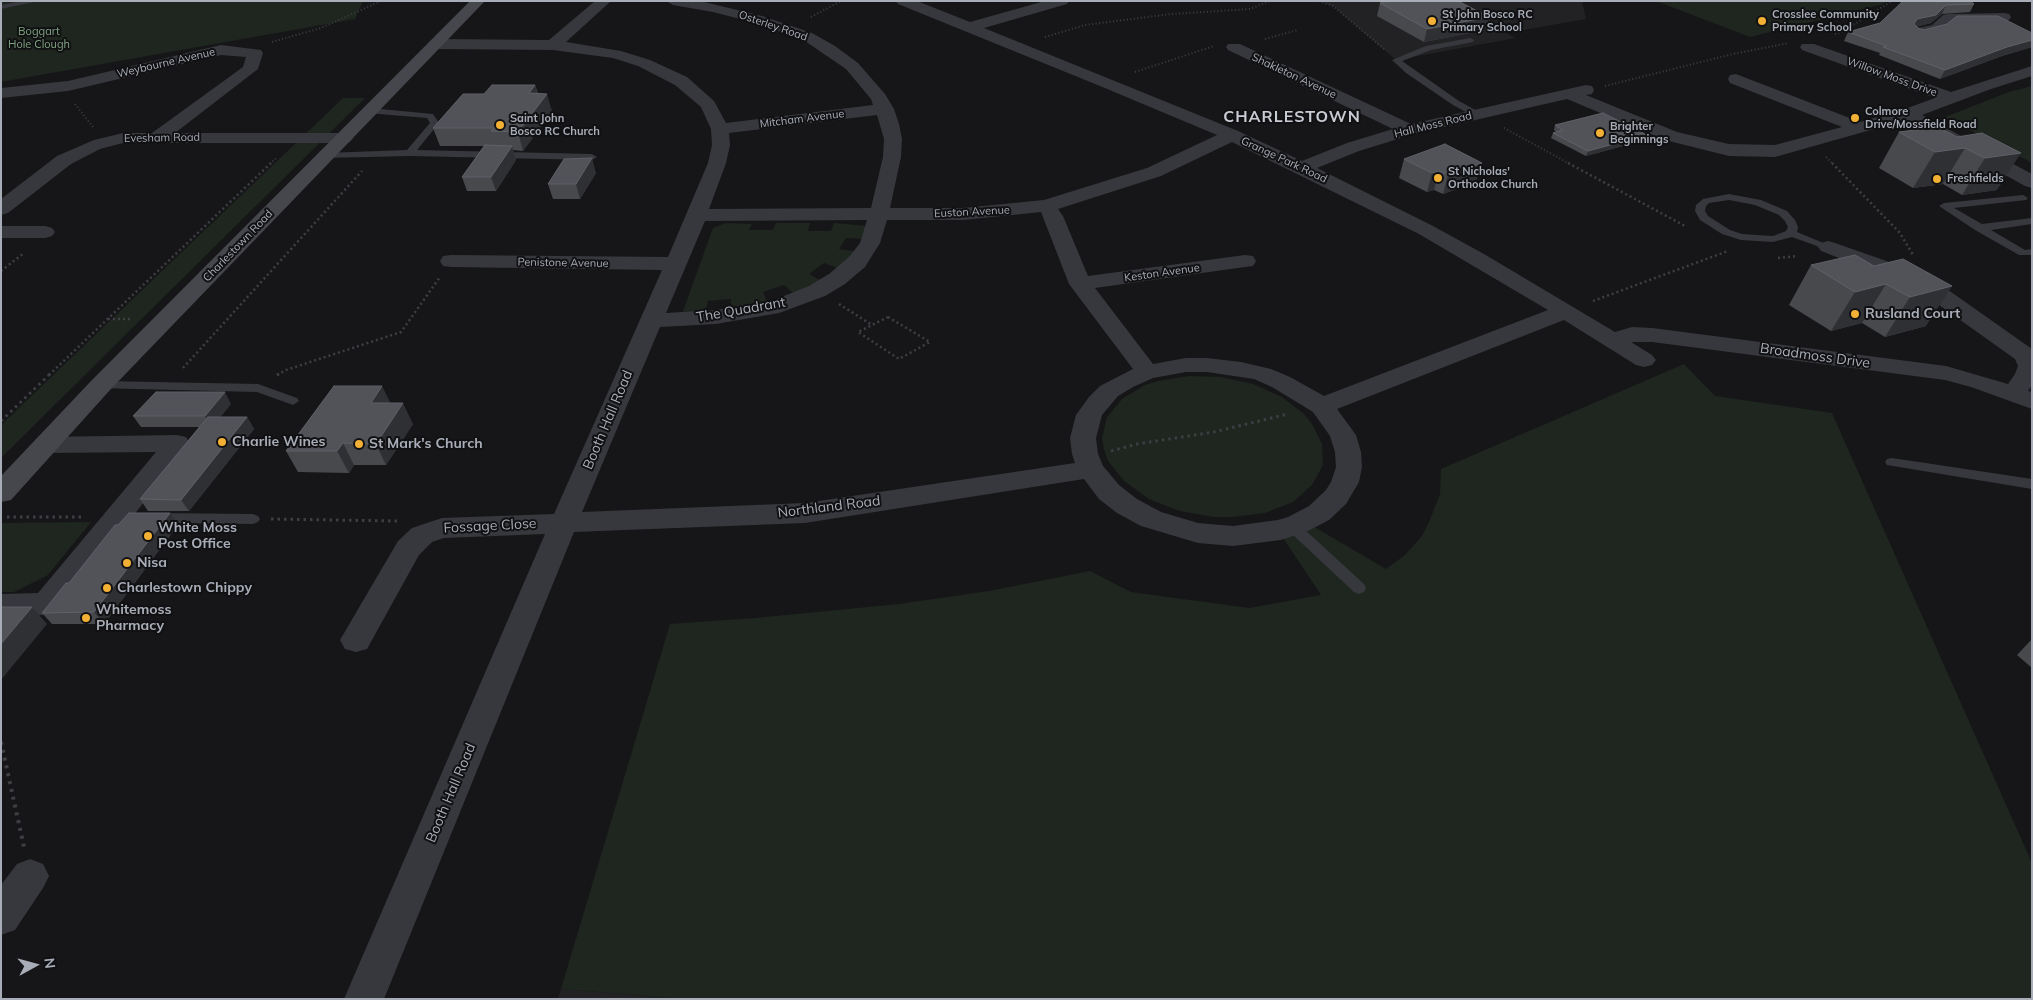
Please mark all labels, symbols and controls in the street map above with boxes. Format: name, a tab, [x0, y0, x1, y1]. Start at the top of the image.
street label: Osterley Road	[737, 8, 809, 44]
place label: St John Bosco RC Primary School	[1442, 8, 1533, 34]
place label: Crosslee Community Primary School	[1772, 8, 1879, 34]
marker: St John Bosco RC Primary School	[1426, 15, 1438, 27]
marker: Crosslee Community Primary School	[1756, 15, 1768, 27]
park label: Boggart Hole Clough	[8, 25, 70, 51]
street label: Weybourne Avenue	[116, 45, 216, 81]
street label: Shakleton Avenue	[1250, 51, 1338, 101]
street label: Willow Moss Drive	[1845, 55, 1939, 99]
place label: Colmore Drive/Mossfield Road	[1865, 105, 1977, 131]
street label: Mitcham Avenue	[759, 107, 845, 131]
district label: CHARLESTOWN	[1222, 107, 1362, 127]
street label: Hall Moss Road	[1393, 109, 1473, 141]
place label: Saint John Bosco RC Church	[510, 112, 600, 138]
marker: Colmore Drive/Mossfield Road	[1849, 112, 1861, 124]
marker: Saint John Bosco RC Church	[494, 119, 506, 131]
place label: Brighter Beginnings	[1610, 120, 1668, 146]
marker: Brighter Beginnings	[1594, 127, 1606, 139]
street label: Evesham Road	[124, 131, 200, 145]
street label: Grange Park Road	[1239, 134, 1329, 186]
place label: St Nicholas' Orthodox Church	[1448, 165, 1538, 191]
marker: St Nicholas' Orthodox Church	[1432, 172, 1444, 184]
place label: Freshfields	[1947, 172, 2004, 186]
marker: Freshfields	[1931, 173, 1943, 185]
street label: Euston Avenue	[934, 203, 1010, 221]
street label: Charlestown Road	[200, 207, 276, 285]
street label: Penistone Avenue	[517, 256, 609, 270]
street label: Keston Avenue	[1123, 261, 1201, 285]
street label: The Quadrant	[695, 294, 787, 326]
place label: Rusland Court	[1865, 306, 1960, 322]
marker: Rusland Court	[1849, 308, 1861, 320]
street label: Broadmoss Drive	[1759, 340, 1871, 372]
street label: Booth Hall Road	[580, 368, 636, 472]
place label: Charlie Wines	[232, 434, 326, 450]
marker: Charlie Wines	[216, 436, 228, 448]
place label: St Mark's Church	[369, 436, 483, 452]
marker: St Mark's Church	[353, 438, 365, 450]
street label: Northland Road	[777, 492, 881, 522]
street label: Fossage Close	[443, 515, 537, 537]
place label: White Moss Post Office	[158, 520, 237, 552]
marker: White Moss Post Office	[142, 530, 154, 542]
place label: Nisa	[137, 555, 167, 571]
marker: Nisa	[121, 557, 133, 569]
place label: Charlestown Chippy	[117, 580, 252, 596]
marker: Charlestown Chippy	[101, 582, 113, 594]
place label: Whitemoss Pharmacy	[96, 602, 172, 634]
marker: Whitemoss Pharmacy	[80, 612, 92, 624]
street label: Booth Hall Road	[423, 741, 479, 845]
north arrow	[10, 940, 60, 990]
text: N	[40, 957, 59, 970]

